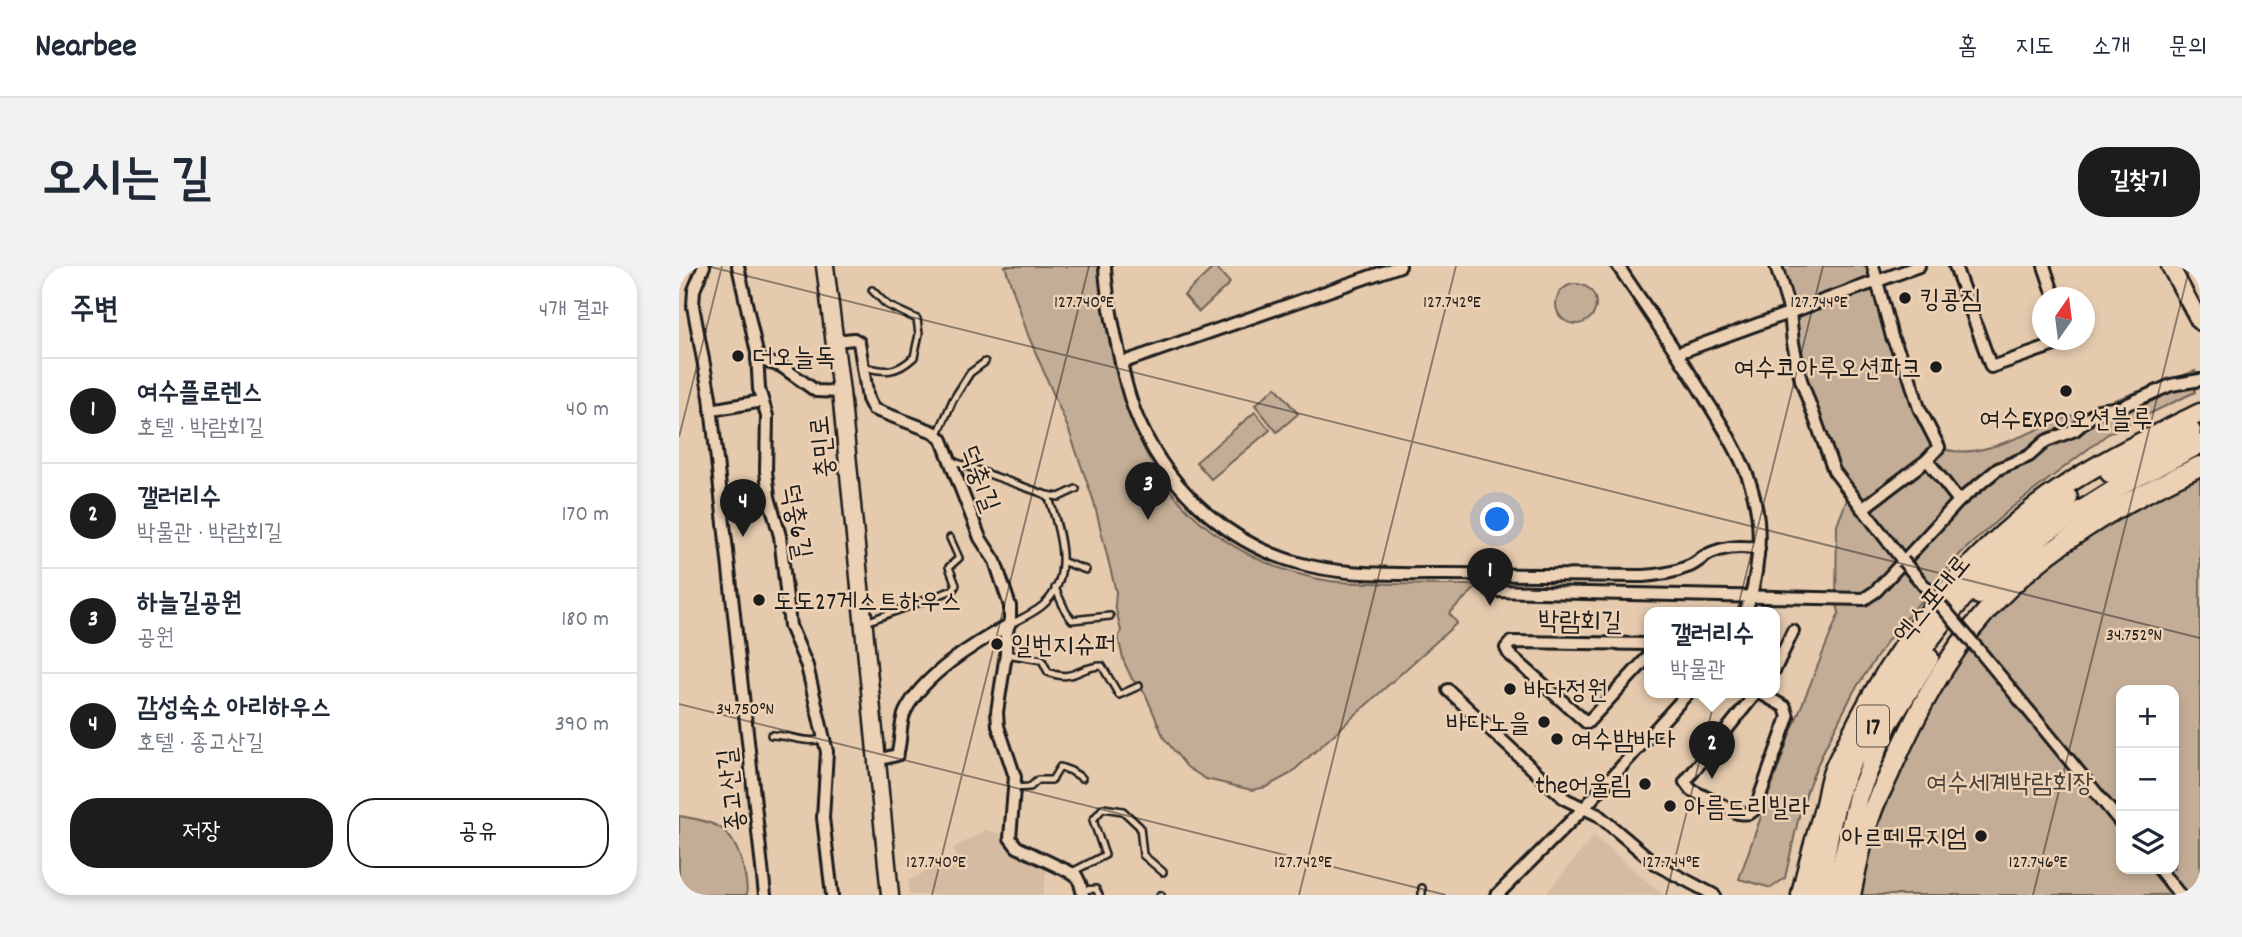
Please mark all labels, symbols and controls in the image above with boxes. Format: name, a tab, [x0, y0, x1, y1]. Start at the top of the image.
text: Nearbee	[35, 25, 137, 72]
text: 홈	[1958, 31, 1977, 65]
text: 지도	[2015, 31, 2054, 65]
text: 소개	[2092, 31, 2130, 65]
text: 문의	[2168, 31, 2207, 65]
text: 오시는 길	[42, 147, 211, 217]
button: 길찾기	[2078, 147, 2200, 217]
place label: 킹콩짐	[1919, 283, 1982, 320]
north arrow	[2032, 287, 2095, 350]
marker: 킹콩짐	[1897, 290, 1913, 306]
text: 주변	[70, 291, 118, 334]
text: 127.740°E	[1054, 291, 1114, 316]
text: 127.742°E	[1423, 291, 1481, 316]
text: 127.744°E	[1790, 291, 1848, 316]
text: 4개 결과	[539, 295, 609, 328]
place label: 더오늘독	[752, 341, 836, 378]
marker: 더오늘독	[730, 348, 746, 364]
place label: 여수코아루오션파크	[1734, 352, 1922, 389]
marker: 여수코아루오션파크	[1928, 359, 1944, 375]
text: 여수플로렌스	[137, 376, 263, 413]
marker: 여수EXPO오션블루	[2058, 383, 2074, 399]
text: 1	[90, 394, 96, 427]
text: 40 m	[566, 394, 609, 427]
place label: 여수EXPO오션블루	[1979, 403, 2153, 440]
text: 호텔 · 박람회길	[137, 413, 264, 446]
street label: 충민로	[803, 413, 846, 480]
street label: 덕충1길	[948, 441, 1007, 518]
pin: 3	[1125, 462, 1171, 520]
pin: 4	[720, 479, 766, 537]
text: 갤러리수	[137, 481, 221, 518]
street label: 덕충6길	[770, 481, 819, 562]
text: 2	[88, 499, 98, 532]
text: 170 m	[562, 499, 609, 532]
your location	[1480, 502, 1514, 536]
text: 박물관 · 박람회길	[137, 518, 282, 551]
pin: 1	[1467, 548, 1513, 606]
street label: 엑스포대로	[1886, 548, 1981, 652]
place label: 도도27게스트하우스	[773, 585, 962, 622]
text: 하늘길공원	[137, 586, 242, 623]
marker: 도도27게스트하우스	[751, 592, 767, 608]
text: 3	[88, 604, 98, 637]
text: 180 m	[561, 604, 609, 637]
street label: 박람회길	[1538, 604, 1622, 643]
popup	[1644, 607, 1780, 698]
text: 갤러리수	[1670, 618, 1754, 655]
text: 공원	[137, 623, 174, 656]
text: 34.752°N	[2106, 624, 2162, 649]
place label: 일번지슈퍼	[1011, 629, 1116, 666]
marker: 일번지슈퍼	[989, 636, 1005, 652]
text: 박물관	[1670, 655, 1726, 688]
place label: 바다정원	[1524, 674, 1608, 711]
marker: 바다정원	[1502, 681, 1518, 697]
map controls	[2116, 685, 2179, 874]
button: +	[2116, 685, 2179, 748]
text: 감성숙소 아리하우스	[137, 691, 331, 728]
text: 34.750°N	[716, 698, 774, 723]
road number: 17	[1857, 705, 1889, 746]
place label: 바다노을	[1446, 707, 1530, 744]
text: 4	[88, 709, 98, 742]
text: 390 m	[555, 709, 609, 742]
marker: 바다노을	[1536, 714, 1552, 730]
pin: 2	[1689, 721, 1735, 779]
place label: 여수밤바다	[1571, 724, 1676, 761]
text: 호텔 · 종고산길	[137, 728, 264, 761]
marker: 여수밤바다	[1549, 731, 1565, 747]
street label: 종고산길	[710, 746, 757, 833]
button: −	[2116, 748, 2179, 811]
park label: 여수세계박람회장	[1926, 767, 2094, 804]
place label: the어울림	[1535, 769, 1631, 806]
marker: the어울림	[1637, 776, 1653, 792]
place label: 아름드리빌라	[1684, 791, 1810, 828]
button: 저장	[70, 798, 333, 868]
button: 공유	[347, 798, 609, 868]
marker: 아름드리빌라	[1662, 798, 1678, 814]
button: layers	[2116, 811, 2179, 874]
place label: 아르떼뮤지엄	[1841, 821, 1967, 858]
marker: 아르떼뮤지엄	[1973, 828, 1989, 844]
text: 127.740°E	[906, 851, 966, 876]
text: 127.742°E	[1274, 851, 1332, 876]
text: 127.744°E	[1642, 851, 1700, 876]
text: 127.746°E	[2009, 851, 2067, 876]

